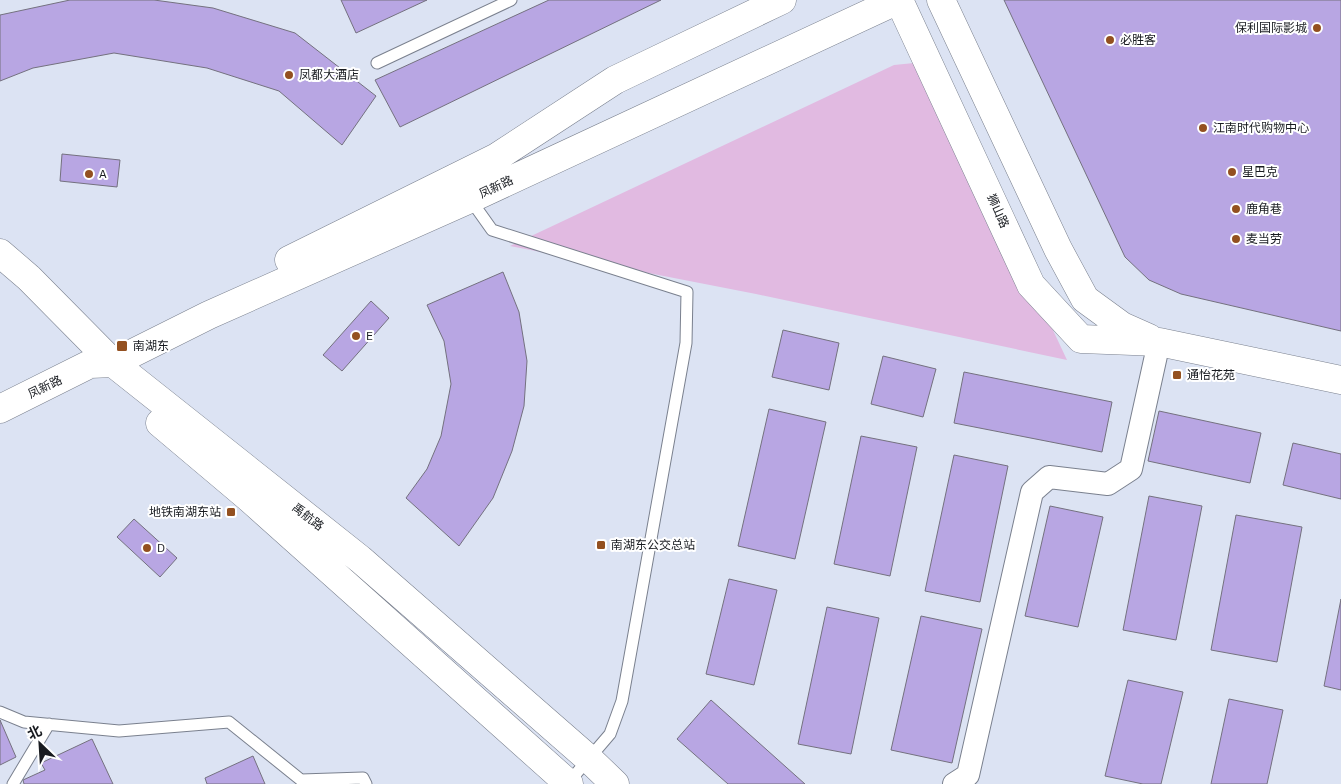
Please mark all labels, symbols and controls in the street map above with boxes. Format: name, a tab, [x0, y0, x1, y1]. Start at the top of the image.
place label: 保利国际影城	[1235, 20, 1307, 35]
marker: 保利国际影城	[1311, 22, 1323, 34]
place label: 必胜客	[1120, 32, 1156, 47]
marker: 必胜客	[1104, 34, 1116, 46]
place label: 凤都大酒店	[299, 67, 359, 82]
marker: 凤都大酒店	[283, 69, 295, 81]
place label: 江南时代购物中心	[1213, 120, 1309, 135]
marker: 江南时代购物中心	[1197, 122, 1209, 134]
place label: 星巴克	[1242, 164, 1278, 179]
place label: A	[99, 166, 107, 181]
marker: 星巴克	[1226, 166, 1238, 178]
marker: A	[83, 168, 95, 180]
street label: 凤新路	[476, 172, 515, 201]
street label: 狮山路	[984, 191, 1013, 230]
place label: 鹿角巷	[1246, 201, 1282, 216]
marker: 鹿角巷	[1230, 203, 1242, 215]
place label: 麦当劳	[1246, 231, 1282, 246]
marker: 麦当劳	[1230, 233, 1242, 245]
place label: E	[366, 328, 373, 343]
marker: E	[350, 330, 362, 342]
place label: 南湖东	[133, 338, 169, 353]
marker: 南湖东	[115, 339, 129, 353]
place label: 通怡花苑	[1187, 367, 1235, 382]
marker: 通怡花苑	[1171, 369, 1183, 381]
street label: 凤新路	[25, 372, 64, 401]
street label: 禹航路	[290, 500, 327, 534]
place label: 地铁南湖东站	[149, 504, 221, 519]
marker: 地铁南湖东站	[225, 506, 237, 518]
place label: 南湖东公交总站	[611, 537, 695, 552]
marker: 南湖东公交总站	[595, 539, 607, 551]
place label: D	[157, 540, 165, 555]
marker: D	[141, 542, 153, 554]
north arrow	[15, 719, 65, 769]
text: 北	[24, 721, 45, 743]

